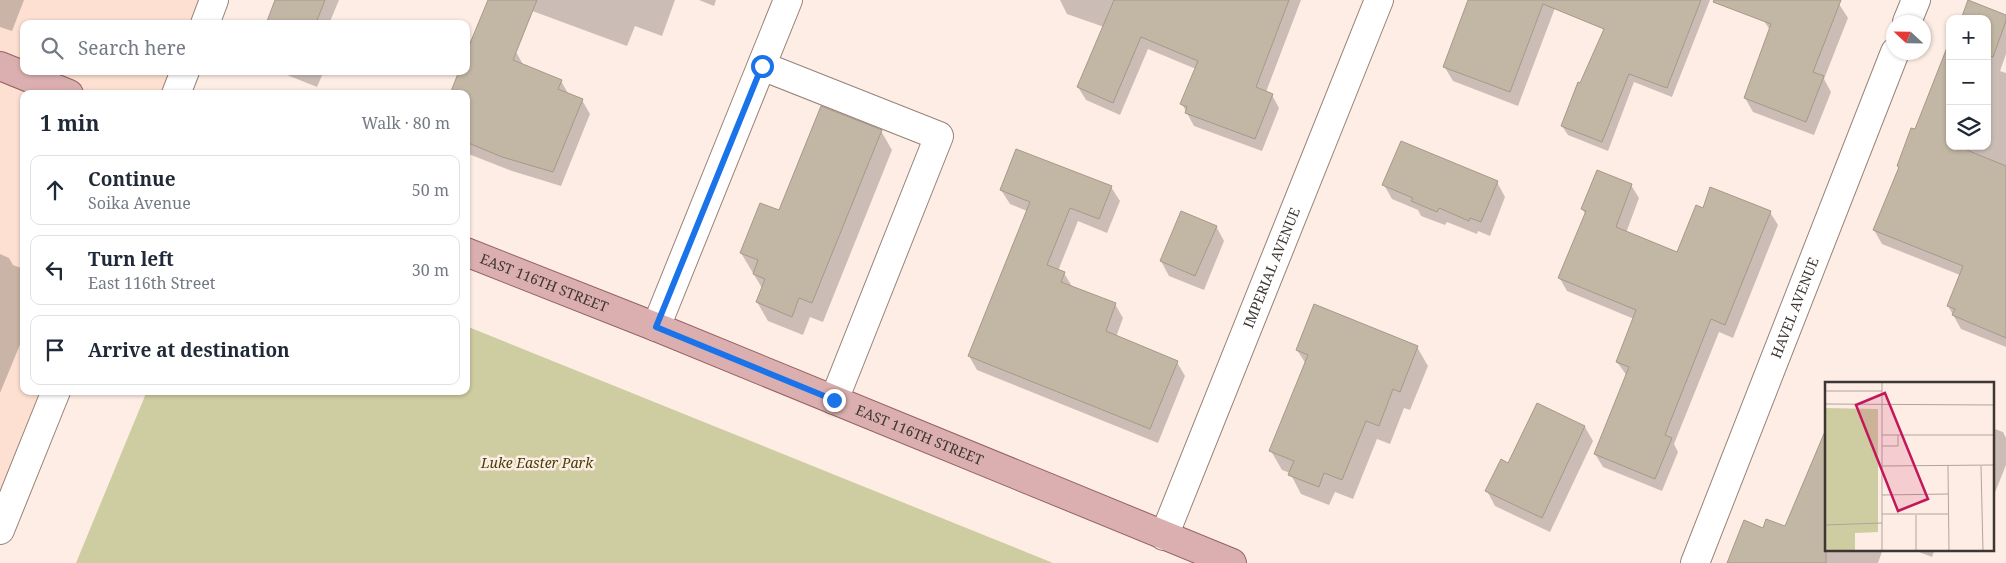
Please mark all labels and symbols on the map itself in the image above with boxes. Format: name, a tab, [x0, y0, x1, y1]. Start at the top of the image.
north arrow	[1886, 15, 1931, 60]
route start	[751, 55, 774, 78]
street label: IMPERIAL AVENUE	[1238, 204, 1304, 331]
street label: EAST 116TH STREET	[477, 249, 612, 316]
street label: HAVEL AVENUE	[1766, 254, 1823, 361]
inset map	[1825, 382, 1994, 550]
route end	[823, 389, 846, 412]
street label: EAST 116TH STREET	[853, 400, 987, 469]
park label: Luke Easter Park	[480, 453, 594, 472]

